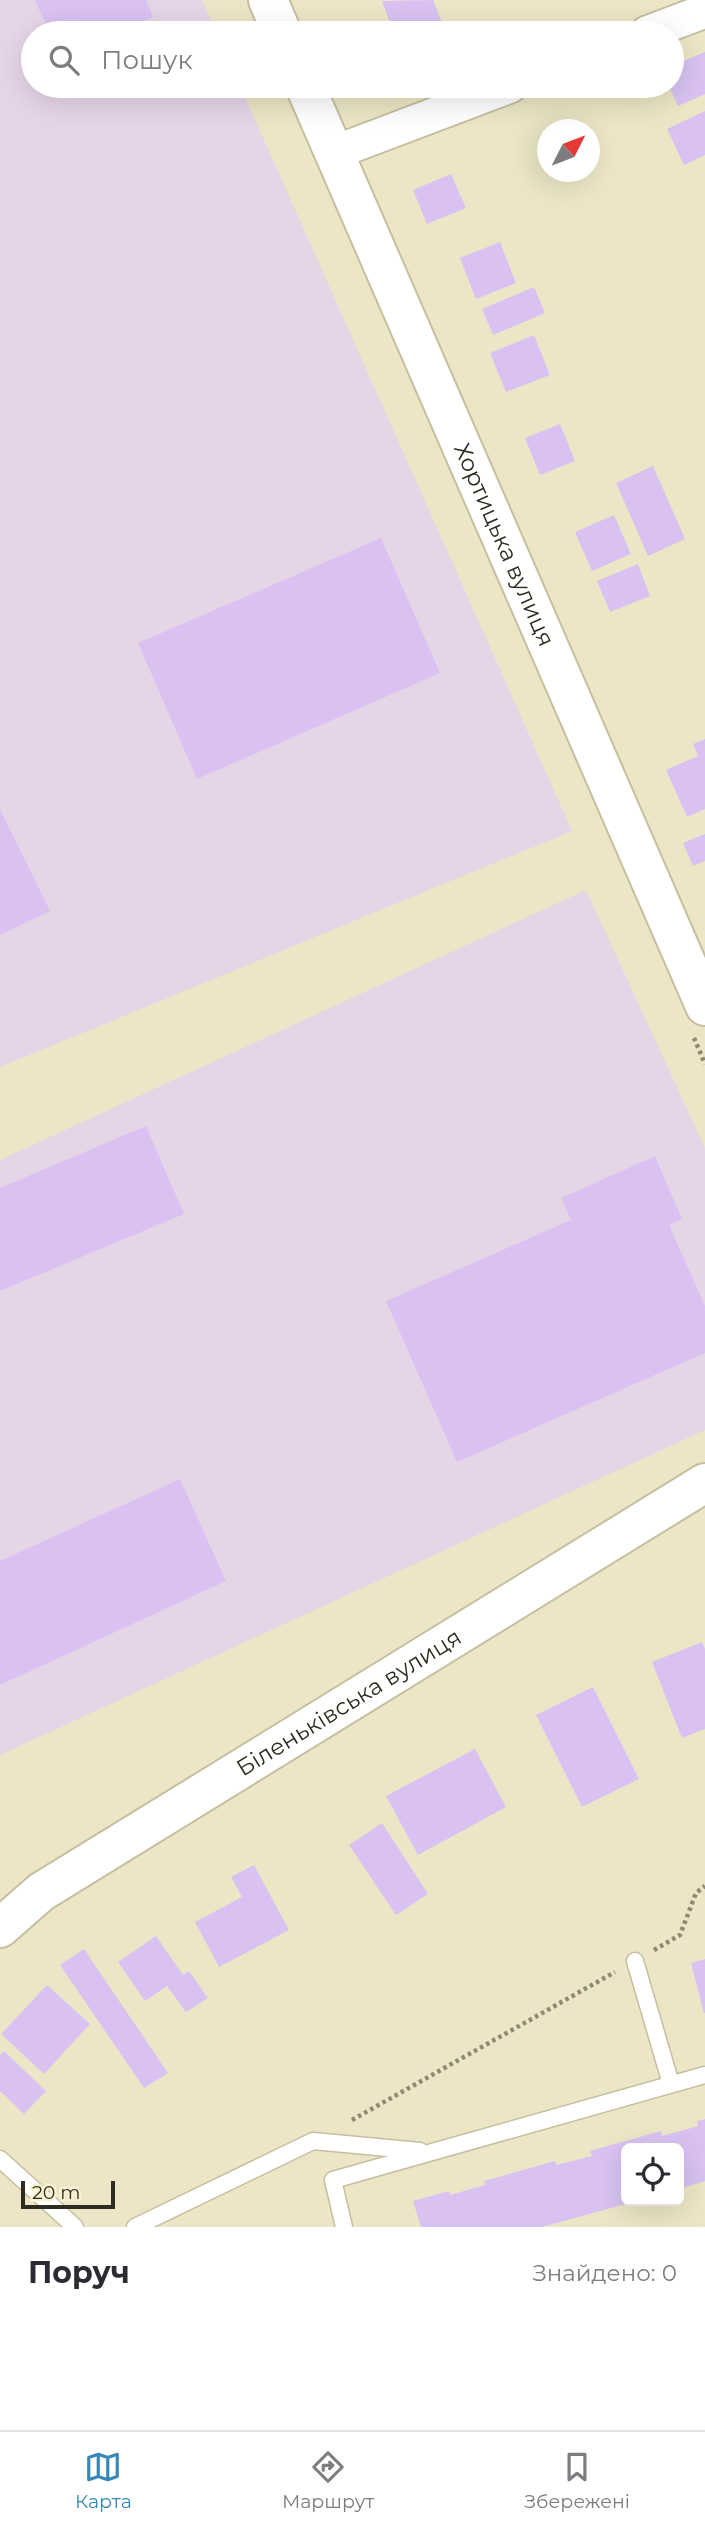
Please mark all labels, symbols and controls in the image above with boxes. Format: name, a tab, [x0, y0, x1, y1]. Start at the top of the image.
search box	[21, 21, 684, 98]
icon: search	[45, 41, 83, 79]
text: Пошук	[101, 44, 193, 76]
north arrow	[537, 119, 600, 182]
street label: Хортицька вулиця	[448, 439, 561, 650]
street label: Біленьківська вулиця	[231, 1623, 466, 1782]
map controls	[621, 2143, 684, 2206]
button: locate	[621, 2143, 684, 2206]
scale bar	[21, 2178, 116, 2210]
text: 20 m	[32, 2181, 80, 2204]
text: Поруч	[28, 2254, 130, 2291]
text: Знайдено: 0	[532, 2259, 677, 2287]
tab: Карта	[75, 2448, 132, 2513]
tab: Маршрут	[282, 2448, 374, 2513]
tab: Збережені	[524, 2448, 630, 2513]

